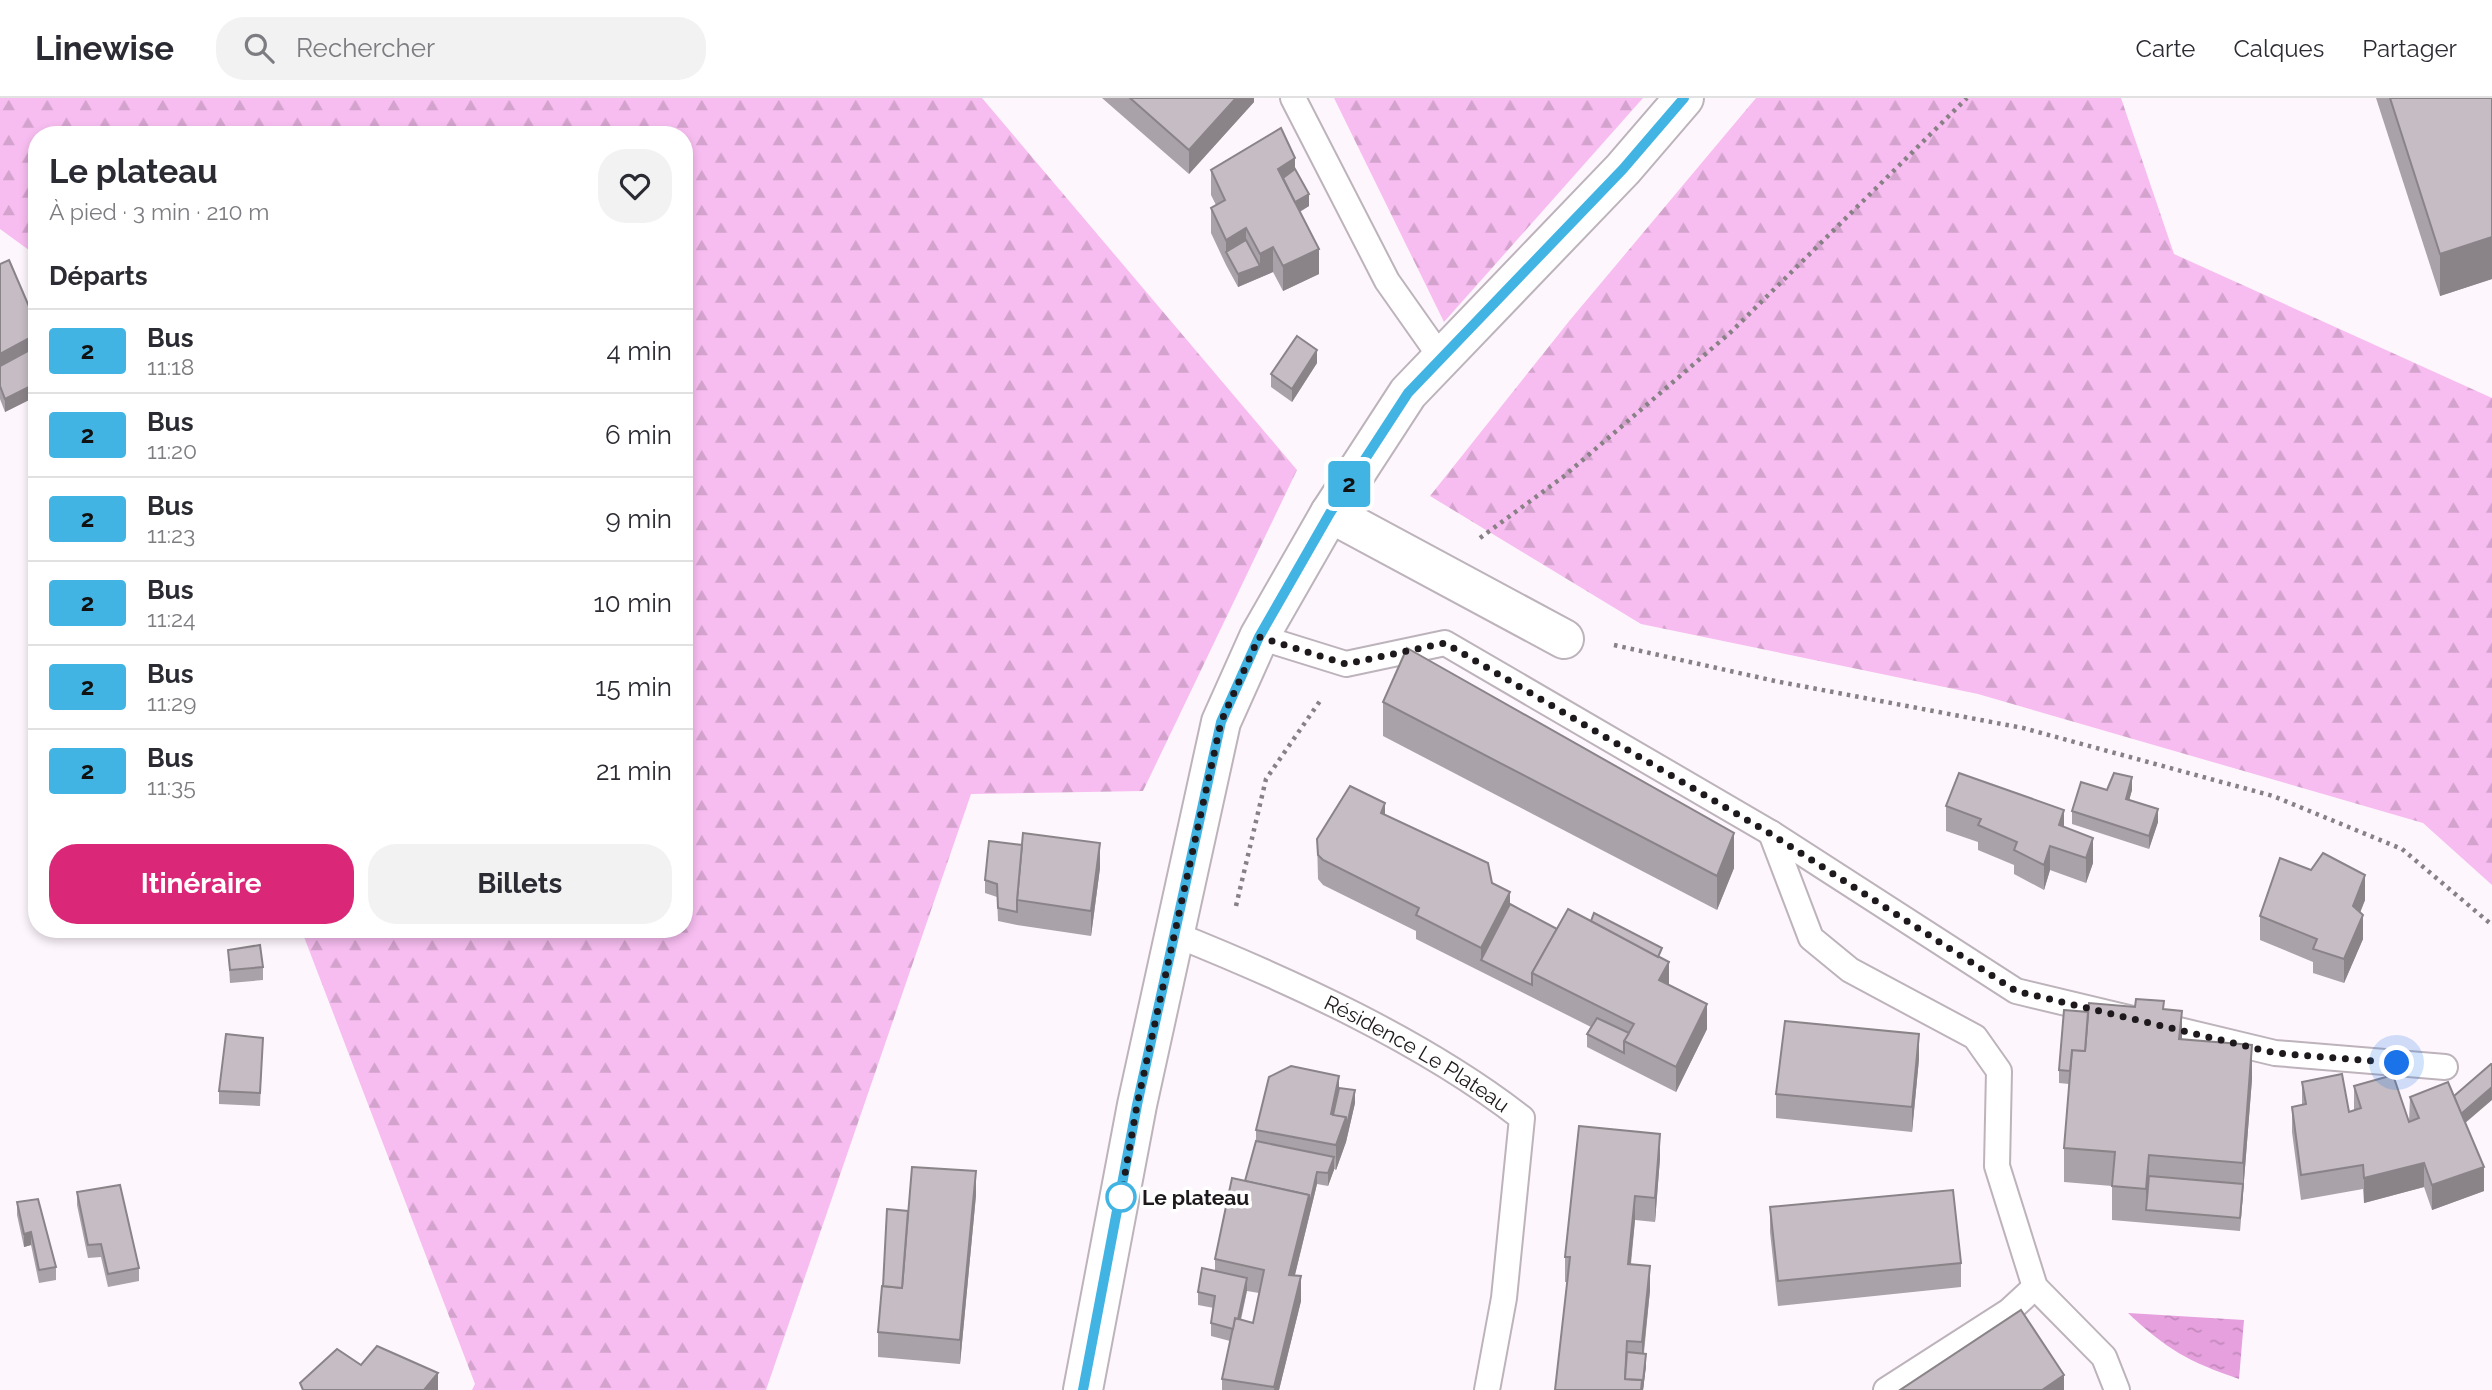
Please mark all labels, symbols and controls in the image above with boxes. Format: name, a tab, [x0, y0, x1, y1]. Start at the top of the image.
search box	[216, 17, 706, 80]
text: Linewise	[35, 29, 174, 68]
icon: search	[240, 29, 278, 67]
text: Rechercher	[296, 33, 435, 63]
text: Carte	[2136, 34, 2195, 63]
text: Calques	[2233, 34, 2324, 63]
text: Partager	[2362, 34, 2457, 63]
button: heart	[598, 149, 672, 223]
text: Le plateau	[49, 152, 218, 191]
text: À pied · 3 min · 210 m	[49, 198, 269, 225]
text: Départs	[49, 261, 148, 291]
text: Bus	[147, 323, 194, 353]
text: 2	[81, 336, 94, 365]
text: 4 min	[606, 336, 672, 366]
text: 11:18	[147, 353, 195, 380]
text: Bus	[147, 407, 194, 437]
text: 2	[81, 420, 94, 449]
text: 6 min	[605, 420, 672, 450]
text: 11:20	[147, 437, 197, 464]
line badge: 2	[1326, 461, 1372, 507]
text: 2	[1342, 469, 1356, 498]
text: Bus	[147, 491, 194, 521]
text: 2	[81, 504, 94, 533]
text: 9 min	[605, 504, 672, 534]
text: 11:23	[147, 521, 195, 548]
text: Bus	[147, 575, 194, 605]
text: 2	[81, 588, 94, 617]
text: 10 min	[594, 588, 672, 618]
text: 11:24	[147, 605, 196, 632]
text: Bus	[147, 659, 194, 689]
text: 2	[81, 672, 94, 701]
text: 15 min	[595, 672, 672, 702]
text: 11:29	[147, 689, 196, 716]
text: Bus	[147, 743, 194, 773]
text: 2	[81, 756, 94, 785]
text: 21 min	[596, 756, 672, 786]
text: 11:35	[147, 773, 196, 800]
button: Itinéraire	[49, 844, 354, 924]
button: Billets	[368, 844, 672, 924]
street label: Résidence Le Plateau	[1320, 989, 1515, 1117]
your location	[2379, 1045, 2414, 1080]
marker: Le plateau	[1106, 1182, 1136, 1212]
place label: Le plateau	[1142, 1185, 1249, 1210]

